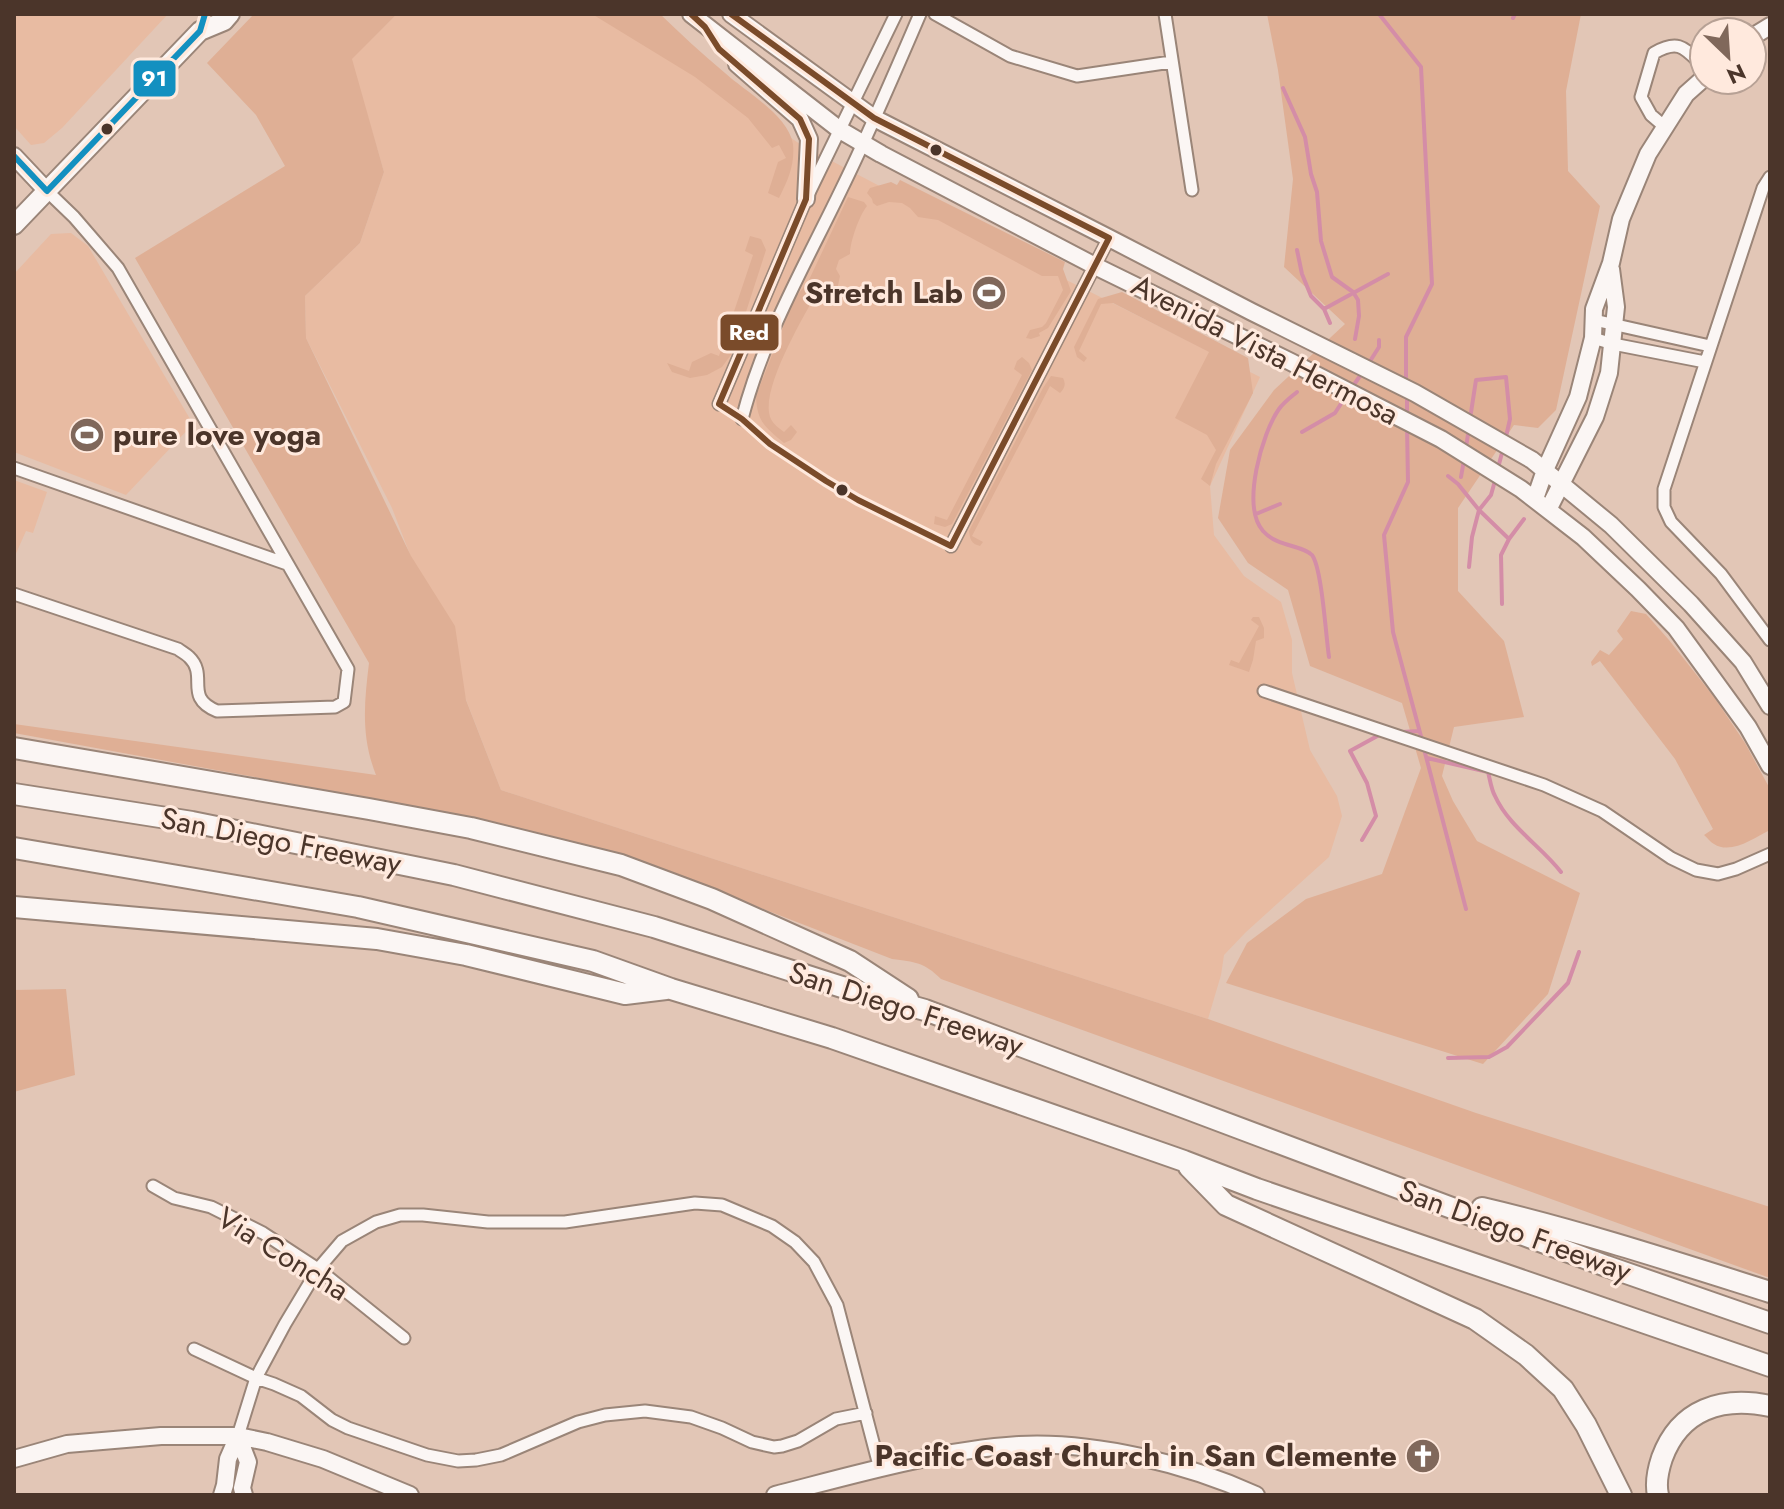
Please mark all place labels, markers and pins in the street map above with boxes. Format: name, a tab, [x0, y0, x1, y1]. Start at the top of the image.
unlabelled marker	[99, 121, 115, 137]
unlabelled marker	[928, 142, 944, 158]
place label: Stretch Lab	[805, 271, 963, 314]
sports icon: Stretch Lab	[970, 274, 1008, 312]
place label: pure love yoga	[113, 413, 321, 456]
sports icon: pure love yoga	[68, 416, 106, 454]
unlabelled marker	[834, 482, 850, 498]
place label: Pacific Coast Church in San Clemente	[874, 1434, 1397, 1477]
church icon: Pacific Coast Church in San Clemente	[1404, 1437, 1442, 1475]

